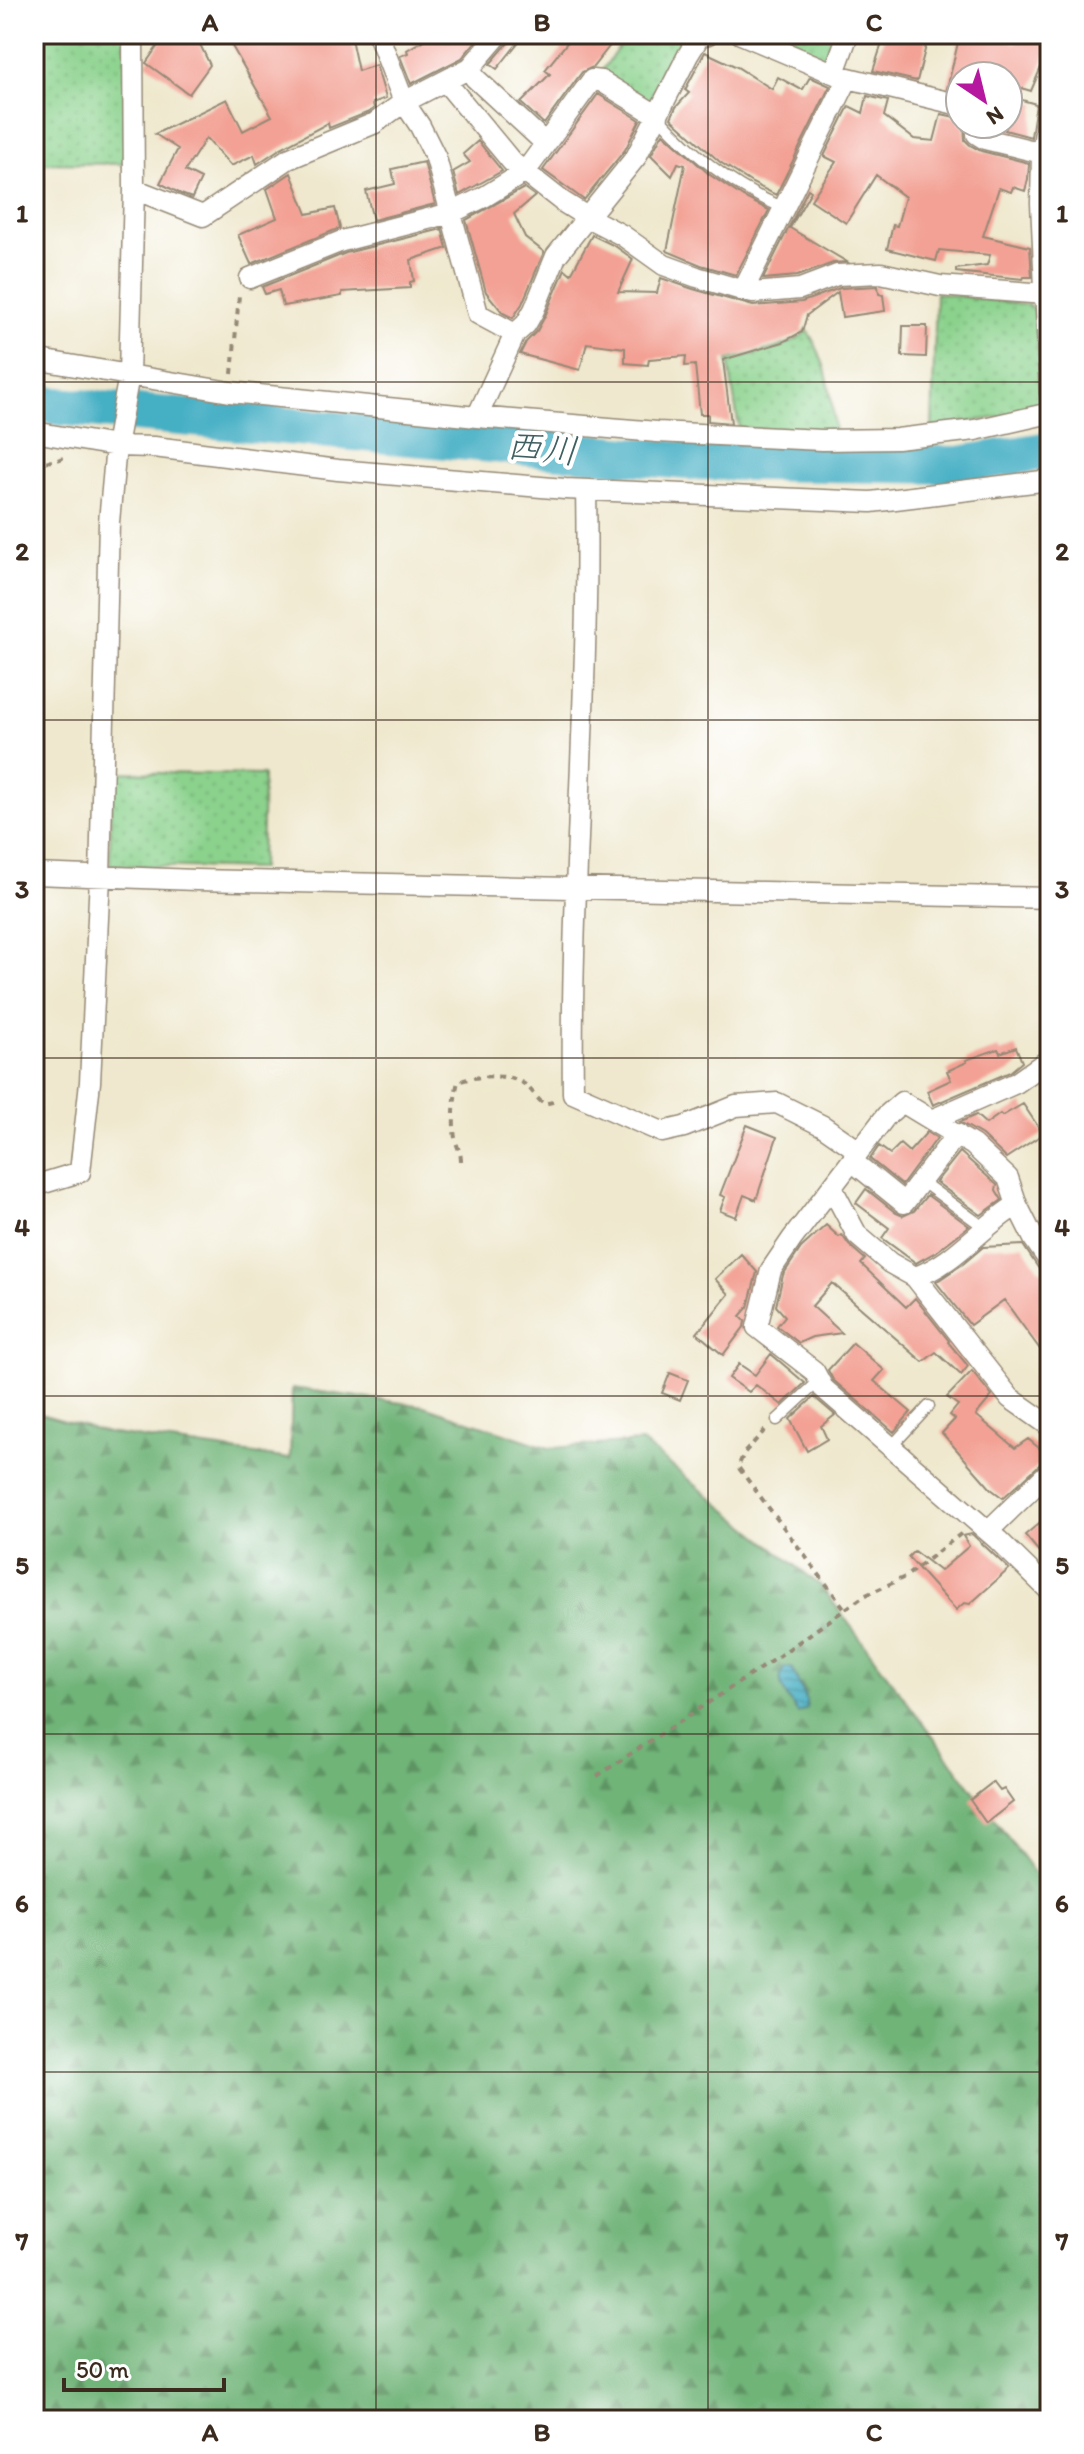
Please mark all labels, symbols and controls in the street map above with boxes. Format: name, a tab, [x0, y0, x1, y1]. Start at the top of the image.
text: A	[201, 6, 219, 38]
text: B	[534, 6, 551, 38]
text: C	[866, 6, 883, 38]
north arrow	[944, 60, 1024, 140]
text: N	[981, 101, 1009, 131]
text: 1	[16, 197, 28, 229]
text: 1	[1056, 197, 1068, 229]
water label: 西川	[504, 423, 580, 473]
text: 2	[15, 535, 29, 567]
text: 2	[1055, 535, 1069, 567]
text: 3	[15, 873, 29, 905]
text: 3	[1055, 873, 1069, 905]
text: 4	[14, 1211, 30, 1243]
text: 4	[1054, 1211, 1070, 1243]
text: 5	[15, 1549, 29, 1581]
text: 5	[1055, 1549, 1069, 1581]
text: 6	[15, 1887, 29, 1919]
text: 6	[1055, 1887, 1069, 1919]
text: 7	[15, 2225, 29, 2257]
text: 7	[1055, 2225, 1069, 2257]
scale bar	[64, 2342, 224, 2392]
text: 50 m	[76, 2355, 129, 2384]
text: A	[201, 2416, 219, 2448]
text: B	[534, 2416, 551, 2448]
text: C	[866, 2416, 883, 2448]

